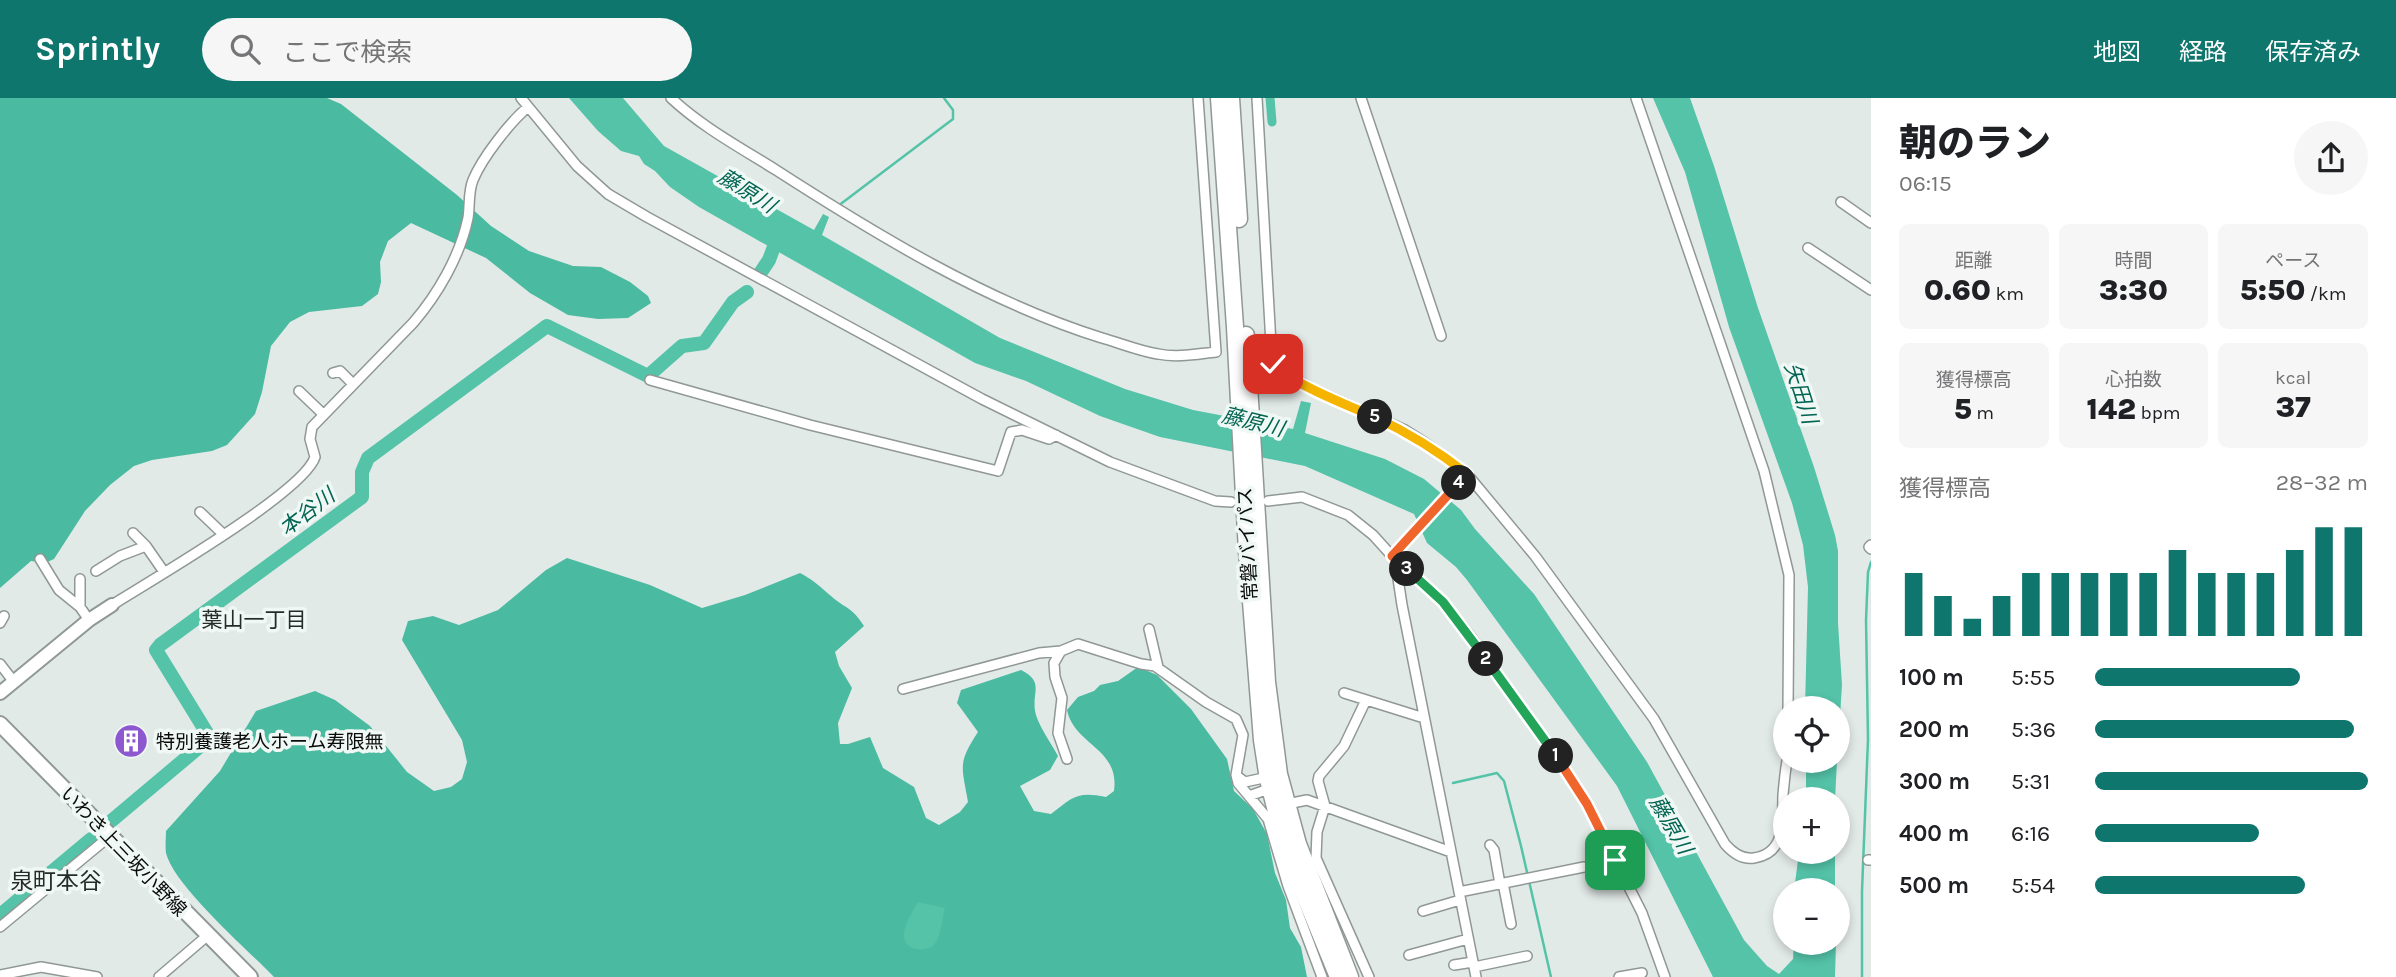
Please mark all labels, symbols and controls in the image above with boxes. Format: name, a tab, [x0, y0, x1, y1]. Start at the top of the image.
search box	[202, 18, 692, 81]
text: Sprintly	[35, 30, 160, 68]
icon: search	[226, 30, 264, 68]
text: ここで検索	[282, 37, 412, 68]
text: 地図	[2093, 38, 2141, 66]
text: 経路	[2179, 38, 2227, 66]
text: 保存済み	[2265, 38, 2361, 66]
text: 朝のラン	[1899, 121, 2051, 166]
button: share	[2294, 121, 2368, 195]
water label: 藤原川	[714, 164, 782, 219]
text: 06:15	[1899, 170, 1952, 197]
text: 距離	[1955, 250, 1993, 272]
text: 時間	[2114, 250, 2153, 272]
text: ペース	[2265, 250, 2321, 272]
text: 0.60	[1924, 272, 1991, 308]
text: 3:30	[2099, 272, 2168, 308]
text: 5:50	[2240, 272, 2305, 308]
text: km	[1991, 283, 2024, 305]
text: /km	[2305, 283, 2347, 305]
pin	[1243, 334, 1303, 394]
icon: check	[1254, 345, 1292, 383]
water label: 矢田川	[1780, 359, 1823, 429]
text: kcal	[2275, 367, 2311, 389]
text: 獲得標高	[1936, 369, 2012, 391]
text: 心拍数	[2105, 369, 2162, 391]
text: 37	[2275, 389, 2311, 425]
text: 5	[1954, 391, 1972, 427]
text: 142	[2086, 391, 2136, 427]
pin: 5	[1358, 400, 1392, 434]
text: m	[1972, 402, 1994, 424]
text: bpm	[2136, 402, 2181, 424]
water label: 藤原川	[1220, 403, 1288, 442]
text: 5	[1369, 405, 1380, 427]
pin: 4	[1442, 466, 1476, 500]
text: 28–32 m	[2276, 469, 2368, 496]
text: 4	[1453, 471, 1464, 493]
text: 獲得標高	[1899, 475, 1991, 502]
water label: 本谷川	[275, 482, 341, 541]
street label: 常磐バイパス	[1234, 487, 1262, 601]
pin: 3	[1390, 552, 1424, 587]
text: 3	[1401, 557, 1412, 579]
district label: 葉山一丁目	[202, 608, 307, 632]
pin: 2	[1468, 642, 1504, 676]
text: 2	[1480, 647, 1491, 669]
text: 100 m	[1899, 664, 1964, 691]
text: 5:55	[2011, 664, 2055, 691]
map controls	[1773, 696, 1850, 955]
button: locate	[1773, 696, 1850, 773]
text: 200 m	[1899, 716, 1970, 743]
text: 5:36	[2011, 716, 2056, 743]
building icon: 特別養護老人ホーム寿限無	[112, 722, 150, 760]
place label: 特別養護老人ホーム寿限無	[156, 731, 383, 753]
pin: 1	[1538, 738, 1574, 774]
text: 1	[1552, 744, 1559, 766]
text: 300 m	[1899, 768, 1970, 795]
text: 5:31	[2011, 768, 2050, 795]
street label: いわき上三坂小野線	[56, 783, 191, 921]
button: +	[1773, 787, 1850, 864]
water label: 藤原川	[1645, 792, 1698, 860]
text: 400 m	[1899, 820, 1969, 847]
text: 6:16	[2011, 820, 2050, 847]
pin	[1585, 830, 1645, 890]
icon: arrive	[1596, 841, 1634, 879]
district label: 泉町本谷	[10, 868, 102, 895]
text: 500 m	[1899, 872, 1969, 899]
text: 5:54	[2011, 872, 2055, 899]
button: −	[1773, 878, 1850, 955]

